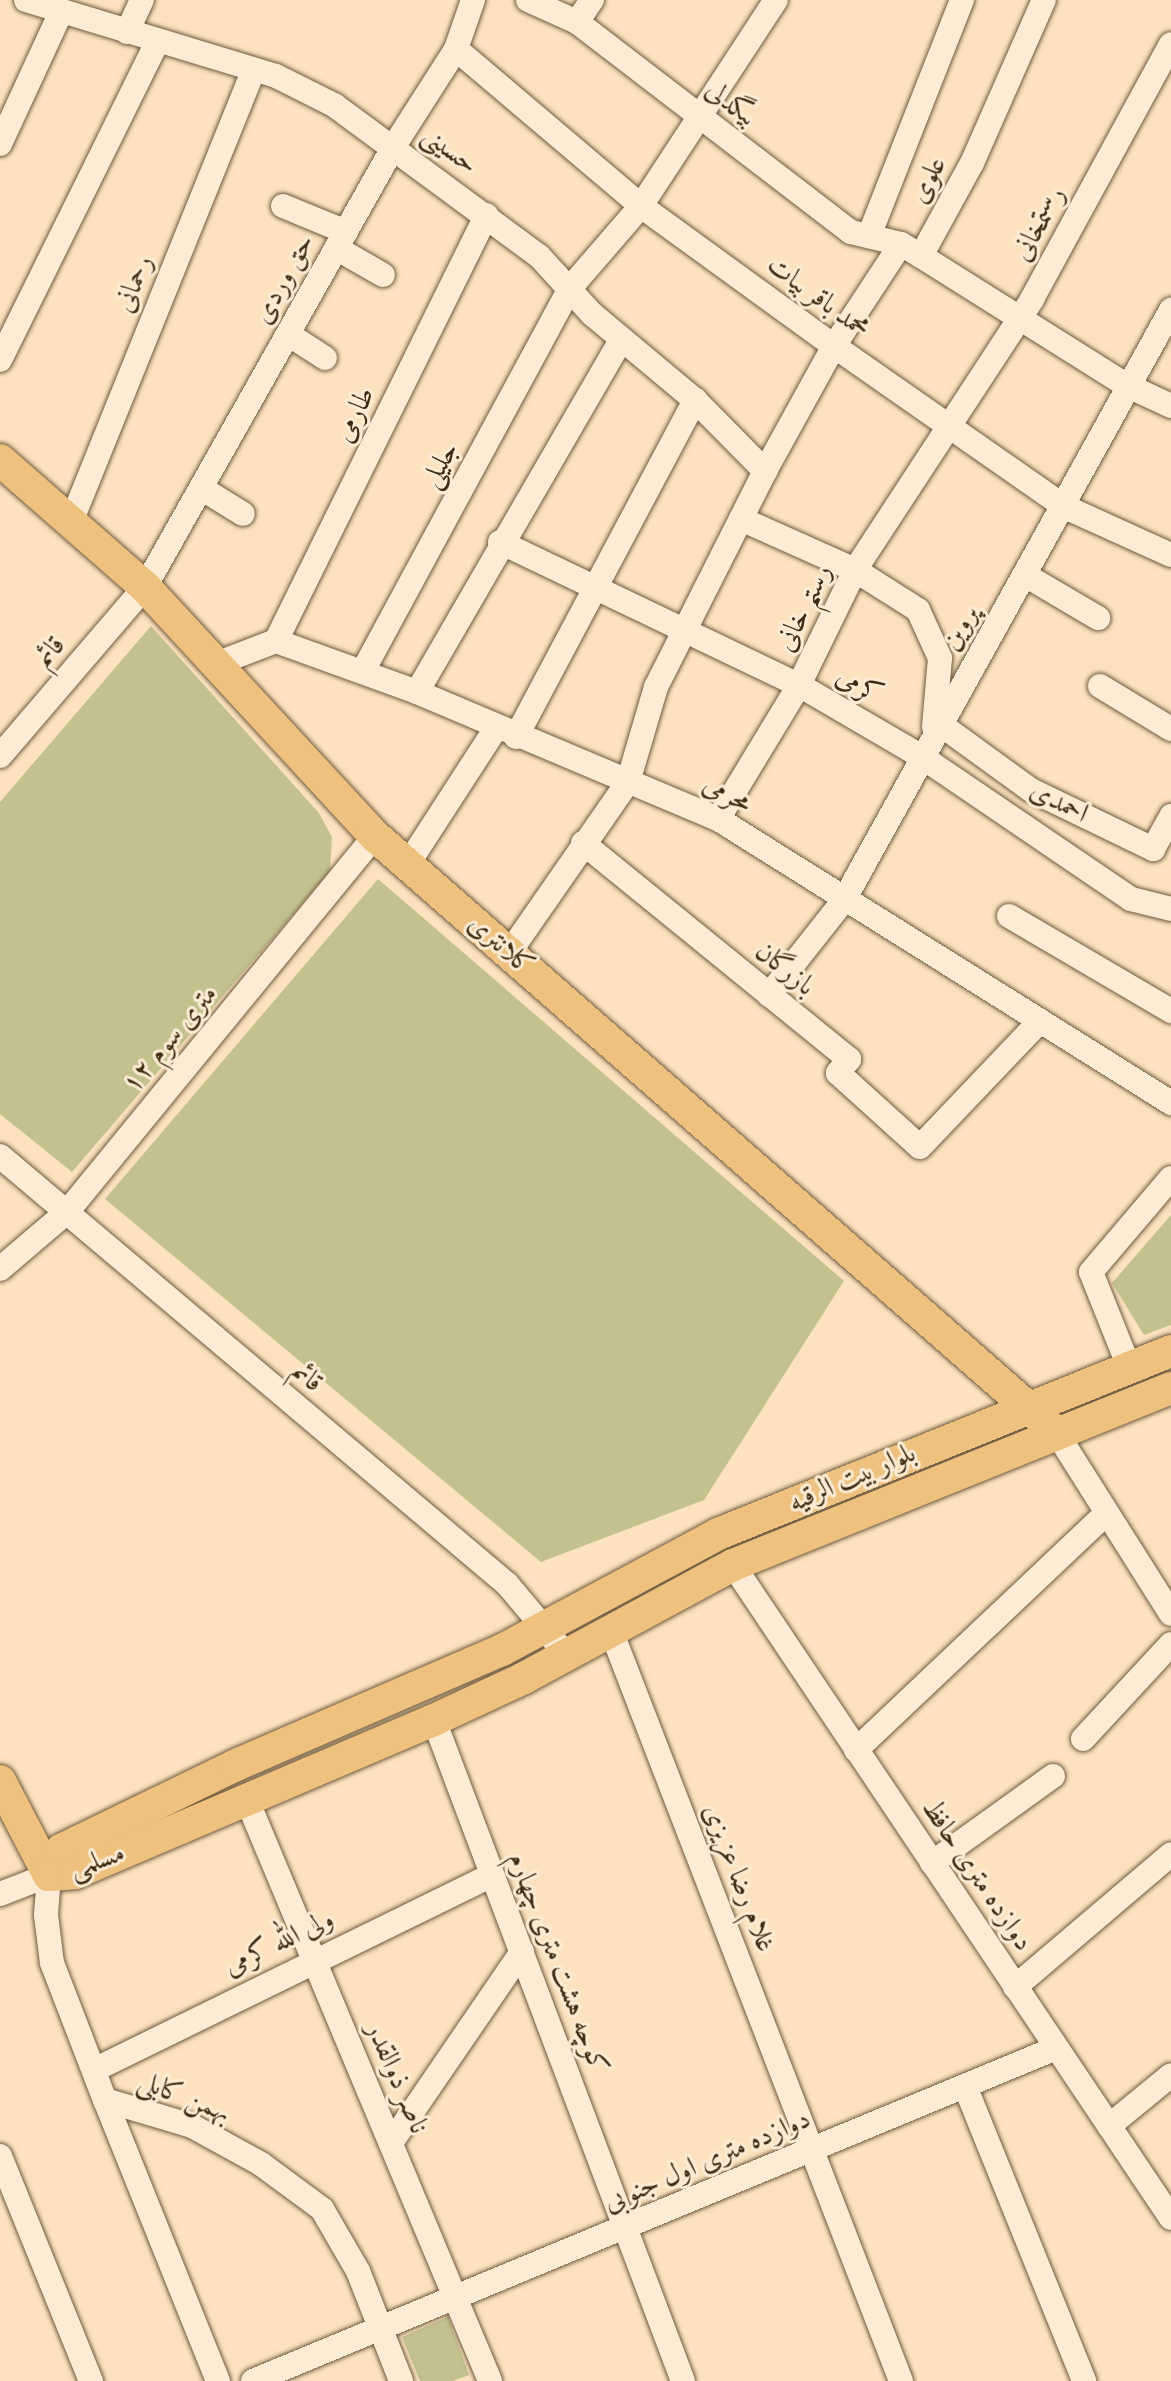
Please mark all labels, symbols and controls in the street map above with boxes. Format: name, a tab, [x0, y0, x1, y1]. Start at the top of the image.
street label: بیگدلی	[699, 73, 763, 133]
street label: حسینی	[415, 118, 485, 182]
street label: علوی	[902, 151, 954, 209]
street label: رستمخانی	[1005, 181, 1073, 267]
street label: حق وردی	[246, 228, 322, 330]
street label: محمد باقر بیات	[760, 248, 876, 346]
street label: رحمانی	[107, 251, 161, 317]
street label: طارمی	[327, 382, 383, 448]
street label: جلیلی	[414, 436, 466, 494]
street label: رستم خانی	[769, 559, 839, 657]
street label: پروین	[934, 599, 986, 657]
street label: قائم	[27, 629, 73, 675]
street label: کرمی	[830, 660, 888, 712]
street label: محرمی	[697, 768, 757, 820]
street label: احمدی	[1024, 773, 1094, 831]
street label: کلانتری	[461, 907, 541, 983]
street label: بازرگان	[748, 935, 822, 1003]
street label: ۱۲ متری سوم	[115, 978, 225, 1100]
street label: قائم	[284, 1354, 330, 1400]
street label: بلوار بیت الرقیه	[783, 1436, 921, 1520]
street label: دوازده متری حافظ	[914, 1793, 1040, 1957]
street label: غلام رضا عزیزی	[695, 1799, 783, 1957]
street label: مسلمی	[65, 1836, 129, 1886]
street label: کوچه هشت متری چهارم	[500, 1848, 616, 2078]
street label: ولی الله کرمی	[219, 1902, 339, 1984]
street label: ناصر ذوالقدر	[359, 2017, 435, 2139]
street label: بهمن کابلی	[133, 2064, 235, 2130]
street label: دوازده متری اول جنوبی	[598, 2102, 816, 2220]

